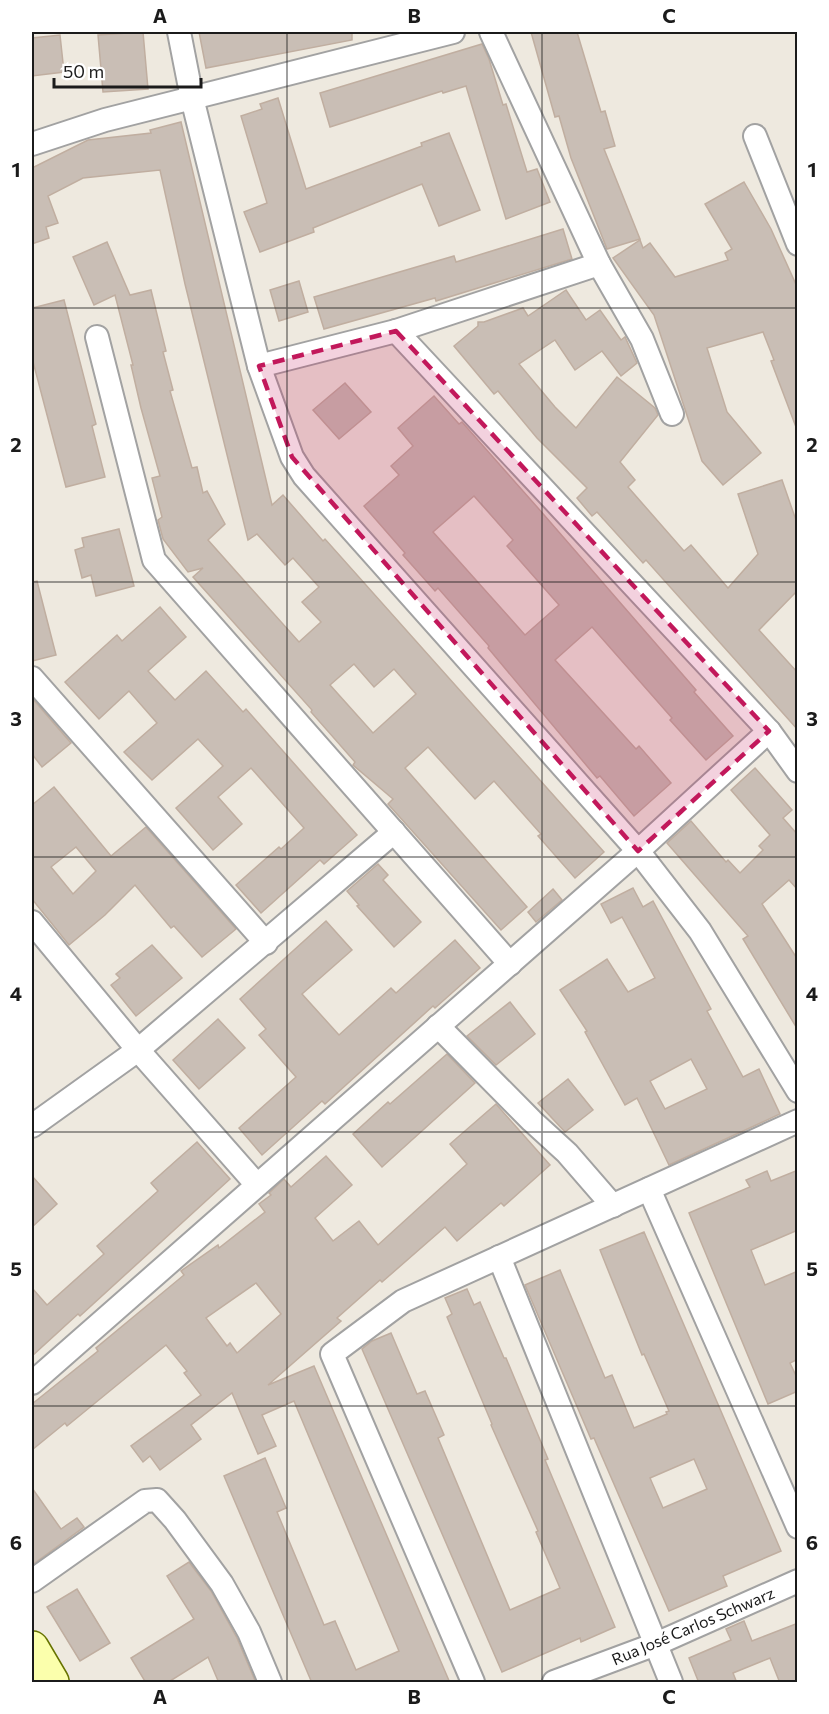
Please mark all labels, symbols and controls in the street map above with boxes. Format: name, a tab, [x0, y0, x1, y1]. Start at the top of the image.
text: A	[153, 3, 167, 27]
text: B	[407, 3, 421, 27]
text: C	[662, 3, 676, 27]
scale bar	[54, 51, 201, 89]
text: 50 m	[63, 60, 104, 82]
text: 1	[11, 157, 21, 181]
text: 1	[807, 157, 817, 181]
text: 2	[10, 432, 22, 456]
text: 2	[806, 432, 818, 456]
text: 3	[10, 706, 22, 730]
text: 3	[806, 706, 818, 730]
text: 4	[10, 981, 22, 1005]
text: 4	[806, 981, 818, 1005]
text: 5	[10, 1256, 22, 1280]
text: 5	[806, 1256, 818, 1280]
text: 6	[10, 1530, 22, 1554]
text: 6	[806, 1530, 818, 1554]
street label: Rua José Carlos Schwarz	[609, 1583, 777, 1668]
text: A	[153, 1684, 167, 1708]
text: B	[407, 1684, 421, 1708]
text: C	[662, 1684, 676, 1708]

